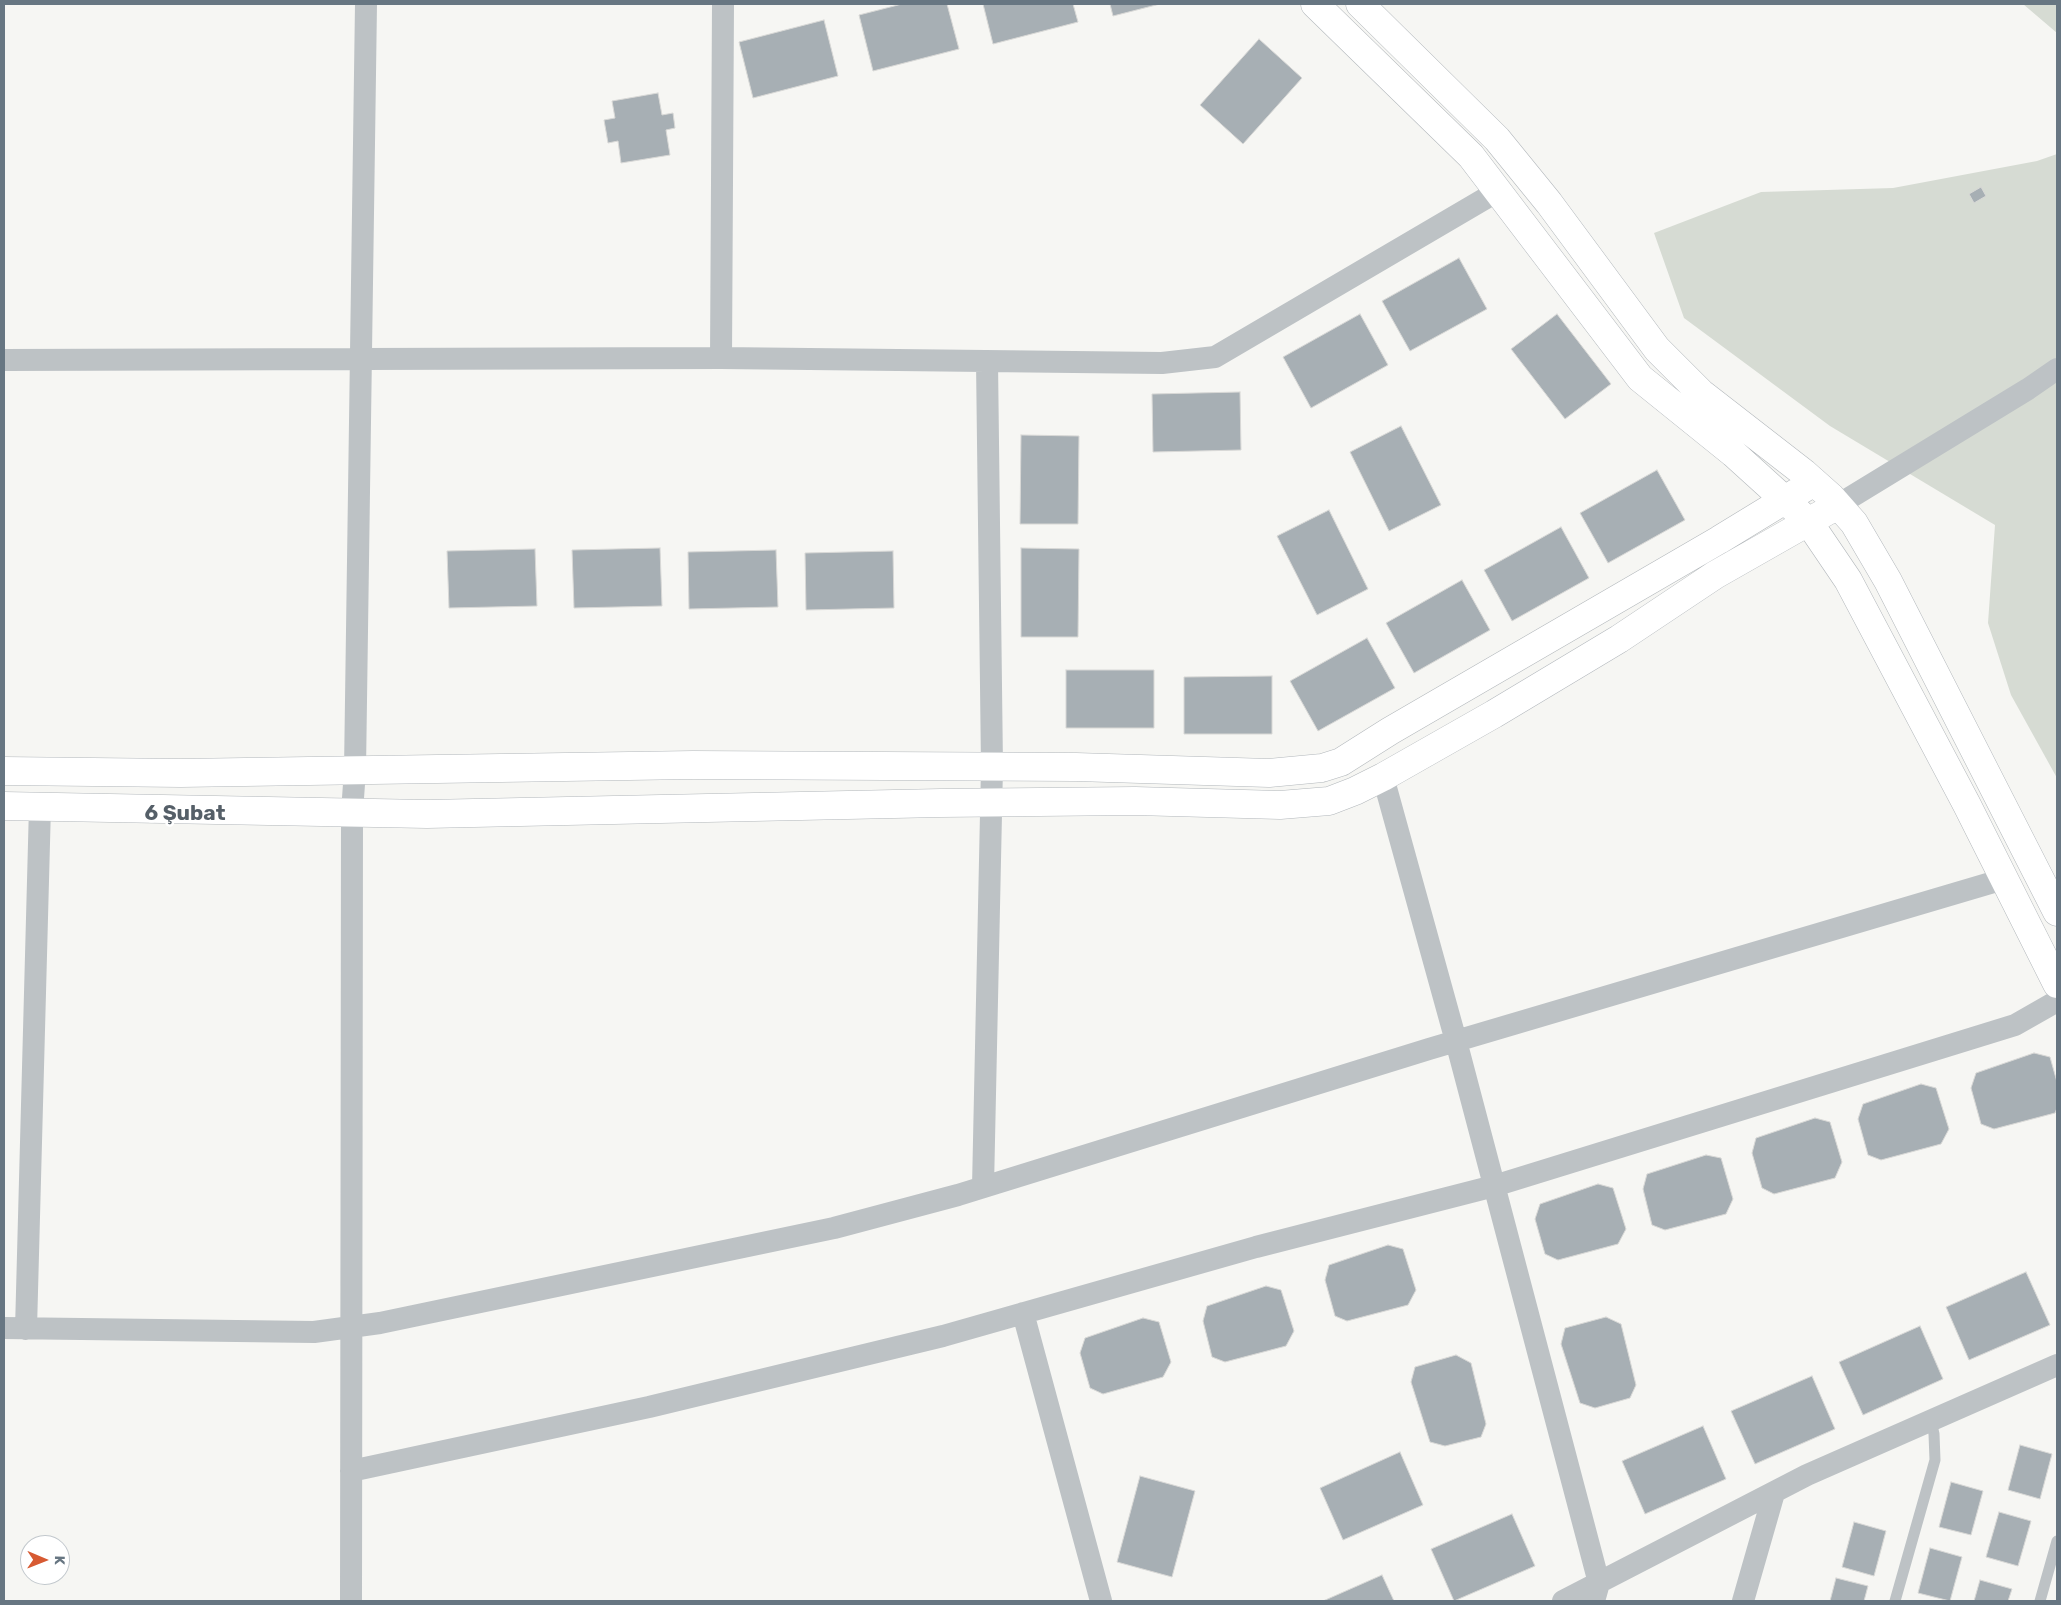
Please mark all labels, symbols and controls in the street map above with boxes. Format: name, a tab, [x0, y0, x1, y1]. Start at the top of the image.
district label: 6 Şubat	[145, 801, 225, 827]
north arrow	[20, 1535, 70, 1585]
text: K	[51, 1555, 68, 1565]

